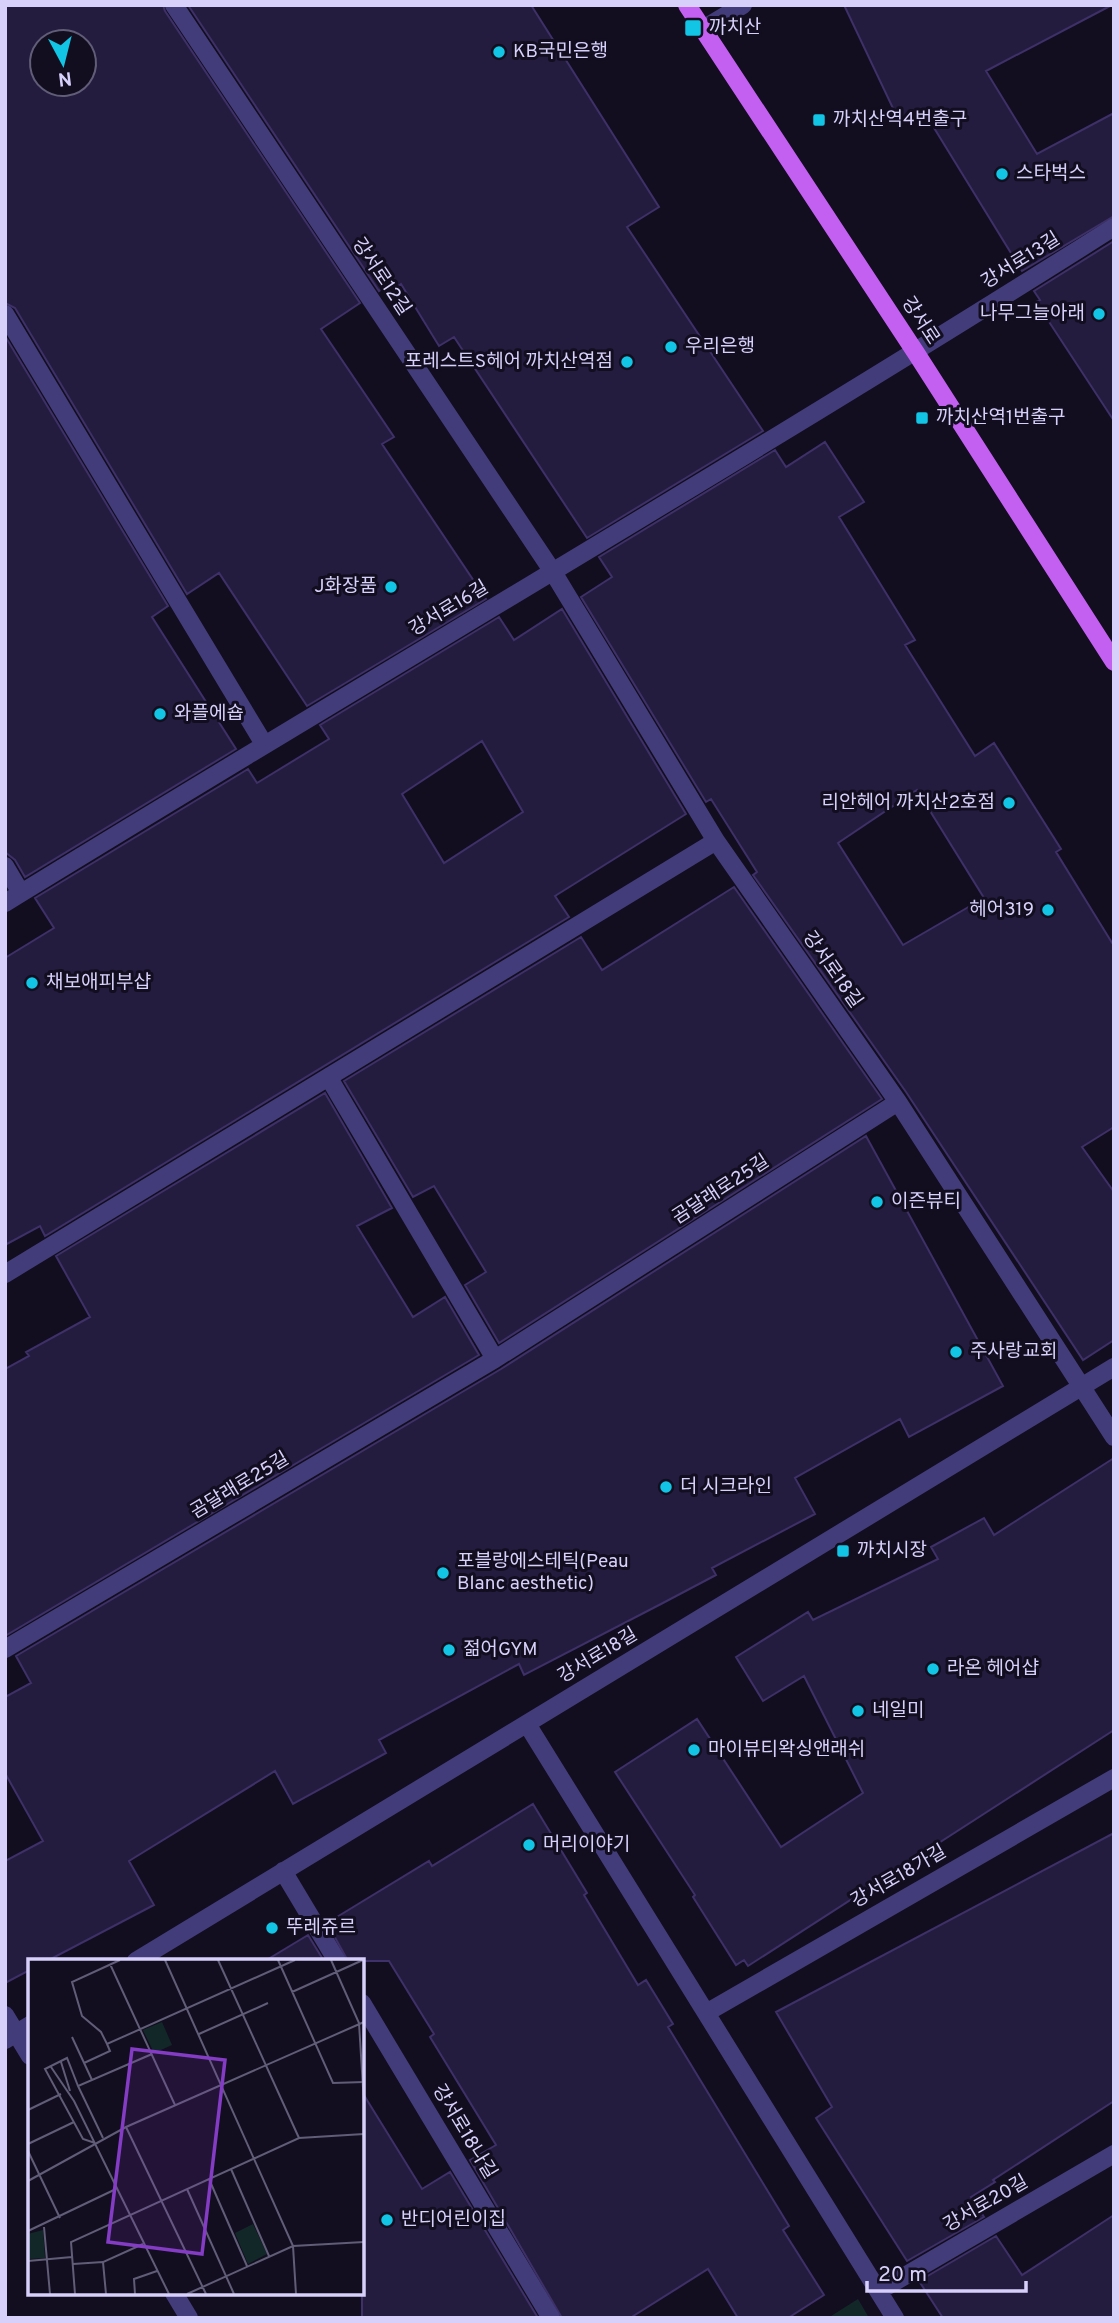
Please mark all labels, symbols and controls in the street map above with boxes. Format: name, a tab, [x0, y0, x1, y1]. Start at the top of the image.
place label: 까치산	[709, 16, 761, 40]
marker: 까치산	[683, 18, 703, 38]
north arrow	[28, 28, 98, 98]
place label: KB국민은행	[513, 40, 608, 64]
marker: KB국민은행	[491, 44, 507, 60]
text: N	[57, 65, 73, 91]
place label: 까치산역4번출구	[833, 108, 967, 132]
marker: 까치산역4번출구	[811, 112, 827, 128]
place label: 스타벅스	[1016, 162, 1086, 186]
marker: 스타벅스	[994, 166, 1010, 182]
street label: 강서로13길	[977, 227, 1065, 295]
street label: 강서로12길	[346, 234, 416, 320]
street label: 강서로	[896, 292, 944, 350]
place label: 나무그늘아래	[980, 302, 1085, 326]
marker: 나무그늘아래	[1091, 306, 1107, 322]
place label: 우리은행	[685, 335, 755, 359]
marker: 우리은행	[663, 339, 679, 355]
place label: 포레스트S헤어 까치산역점	[405, 350, 613, 374]
marker: 포레스트S헤어 까치산역점	[619, 354, 635, 370]
place label: 까치산역1번출구	[936, 406, 1065, 430]
marker: 까치산역1번출구	[914, 410, 930, 426]
place label: J화장품	[314, 575, 377, 599]
street label: 강서로16길	[405, 576, 493, 642]
marker: J화장품	[383, 579, 399, 595]
place label: 와플에숍	[174, 702, 244, 726]
marker: 와플에숍	[152, 706, 168, 722]
place label: 리안헤어 까치산2호점	[822, 791, 995, 815]
marker: 리안헤어 까치산2호점	[1001, 795, 1017, 811]
place label: 헤어319	[969, 898, 1034, 922]
marker: 헤어319	[1040, 902, 1056, 918]
street label: 강서로18길	[797, 927, 867, 1013]
place label: 채보애피부샵	[46, 971, 151, 995]
marker: 채보애피부샵	[24, 975, 40, 991]
street label: 곰달래로25길	[668, 1150, 774, 1230]
place label: 이즌뷰티	[891, 1190, 961, 1214]
marker: 이즌뷰티	[869, 1194, 885, 1210]
place label: 주사랑교회	[970, 1340, 1057, 1364]
marker: 주사랑교회	[948, 1344, 964, 1360]
street label: 곰달래로25길	[186, 1447, 294, 1525]
place label: 더 시크라인	[680, 1475, 772, 1499]
marker: 더 시크라인	[658, 1479, 674, 1495]
place label: 까치시장	[857, 1539, 927, 1563]
marker: 까치시장	[835, 1543, 851, 1559]
place label: 포블랑에스테틱(Peau Blanc aesthetic)	[457, 1550, 629, 1596]
marker: 포블랑에스테틱(Peau Blanc aesthetic)	[435, 1565, 451, 1581]
street label: 강서로18길	[554, 1623, 642, 1689]
place label: 젊어GYM	[463, 1638, 537, 1662]
marker: 젊어GYM	[441, 1642, 457, 1658]
place label: 라온 헤어샵	[947, 1657, 1039, 1681]
marker: 라온 헤어샵	[925, 1661, 941, 1677]
place label: 네일미	[872, 1699, 924, 1723]
marker: 네일미	[850, 1703, 866, 1719]
place label: 마이뷰티왁싱앤래쉬	[708, 1738, 865, 1762]
marker: 마이뷰티왁싱앤래쉬	[686, 1742, 702, 1758]
place label: 머리이야기	[543, 1833, 630, 1857]
marker: 머리이야기	[521, 1837, 537, 1853]
street label: 강서로18가길	[847, 1840, 951, 1914]
place label: 뚜레쥬르	[286, 1916, 356, 1940]
marker: 뚜레쥬르	[264, 1920, 280, 1936]
inset map	[28, 1959, 364, 2295]
street label: 강서로18나길	[426, 2080, 502, 2184]
street label: 강서로20길	[939, 2170, 1033, 2238]
place label: 반디어린이집	[401, 2208, 506, 2232]
marker: 반디어린이집	[379, 2212, 395, 2228]
scale bar	[867, 2250, 1026, 2294]
text: 20 m	[878, 2262, 927, 2289]

